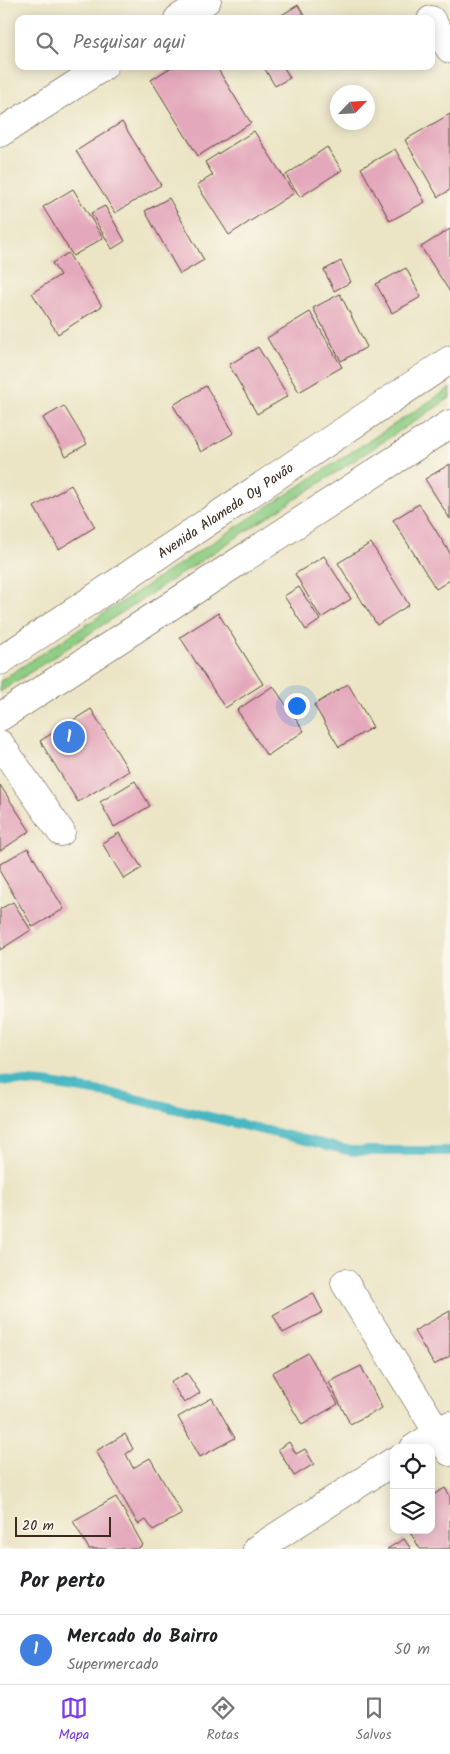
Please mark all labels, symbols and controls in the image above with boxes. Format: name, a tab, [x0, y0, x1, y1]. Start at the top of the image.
search box	[15, 15, 435, 70]
text: Pesquisar aqui	[73, 28, 185, 58]
icon: search	[33, 29, 61, 57]
north arrow	[330, 85, 375, 130]
street label: Avenida Alameda Oy Pavão	[153, 458, 298, 565]
your location	[284, 693, 310, 719]
pin: 1	[53, 718, 85, 756]
map controls	[390, 1444, 435, 1534]
button: locate	[390, 1444, 435, 1489]
button: layers	[390, 1489, 435, 1534]
scale bar	[15, 1514, 111, 1537]
text: 20 m	[22, 1515, 54, 1537]
text: Por perto	[20, 1565, 105, 1598]
text: Mercado do Bairro	[67, 1622, 218, 1652]
text: 1	[34, 1637, 38, 1662]
text: 50 m	[394, 1637, 430, 1662]
text: Supermercado	[67, 1652, 158, 1677]
tab: Mapa	[59, 1694, 89, 1746]
tab: Rotas	[206, 1694, 239, 1746]
tab: Salvos	[356, 1694, 392, 1746]

